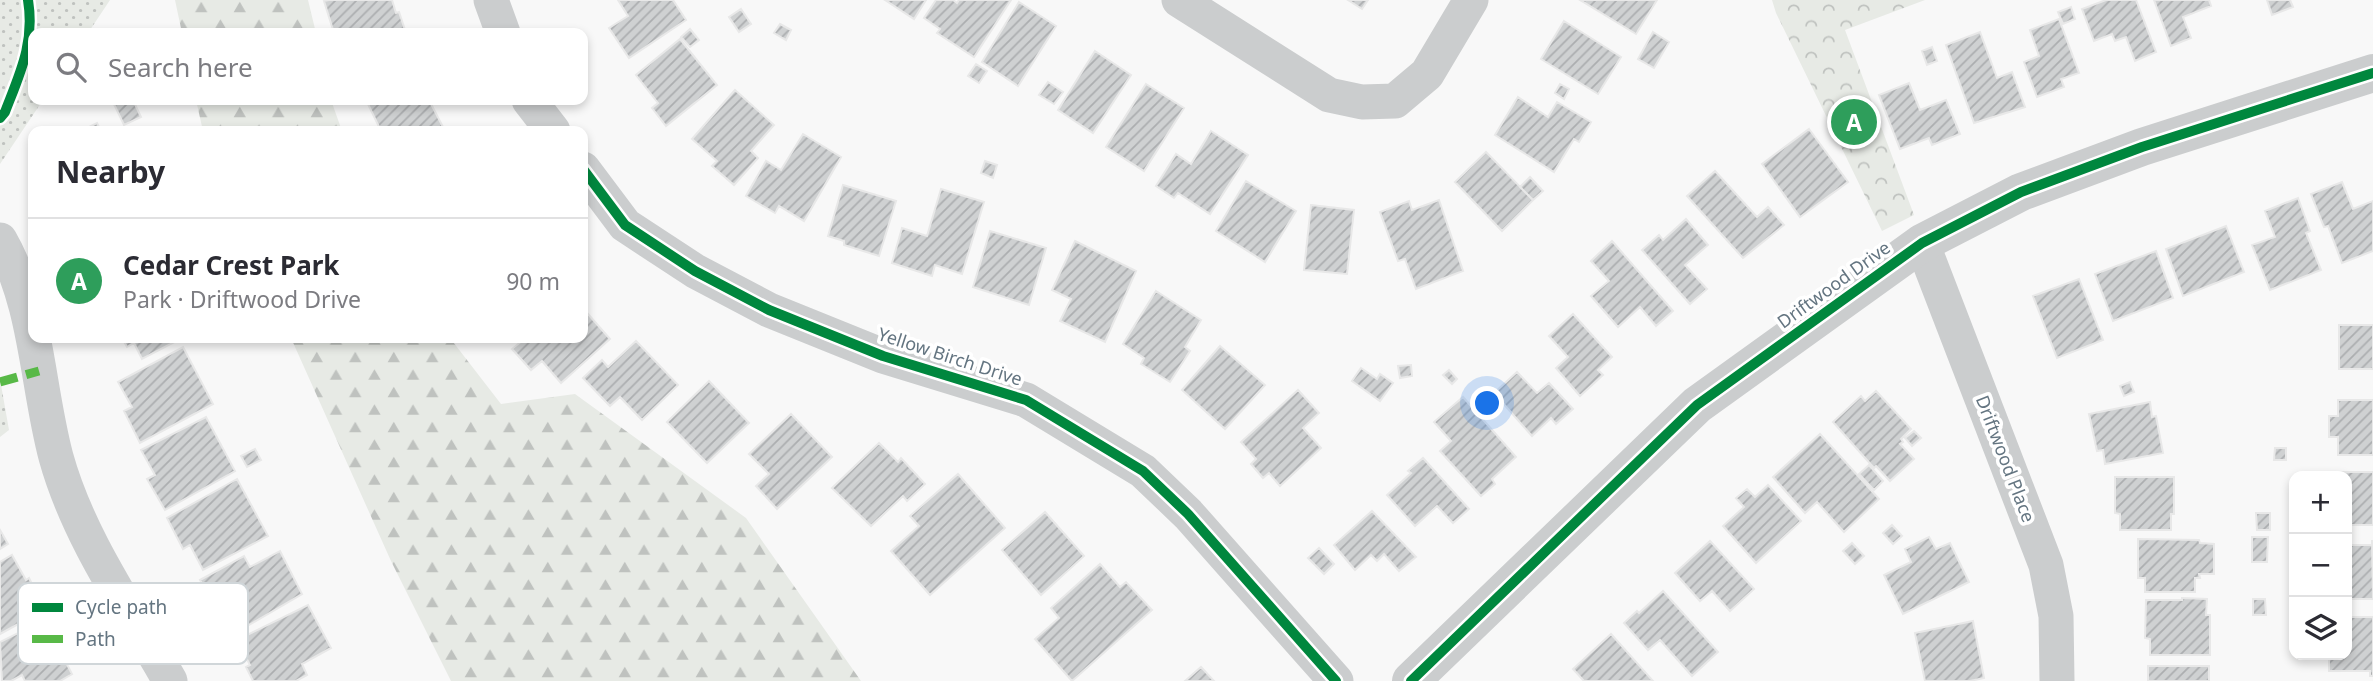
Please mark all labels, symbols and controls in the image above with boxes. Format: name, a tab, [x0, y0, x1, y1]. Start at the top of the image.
search box	[28, 28, 588, 105]
icon: search	[52, 48, 90, 86]
text: Search here	[108, 49, 253, 85]
pin: A	[1831, 96, 1877, 148]
text: Nearby	[56, 151, 165, 192]
street label: Driftwood Drive	[1772, 235, 1895, 333]
text: Cedar Crest Park	[123, 247, 339, 283]
text: A	[71, 265, 87, 297]
text: 90 m	[506, 265, 560, 297]
text: Park · Driftwood Drive	[123, 283, 361, 315]
street label: Yellow Birch Drive	[875, 321, 1026, 391]
your location	[1470, 386, 1504, 420]
street label: Driftwood Place	[1971, 392, 2041, 525]
map controls	[2289, 471, 2352, 660]
button: +	[2289, 471, 2352, 534]
button: −	[2289, 534, 2352, 597]
legend	[18, 583, 248, 664]
text: Cycle path	[75, 594, 167, 620]
button: layers	[2289, 597, 2352, 660]
text: Path	[75, 626, 116, 652]

